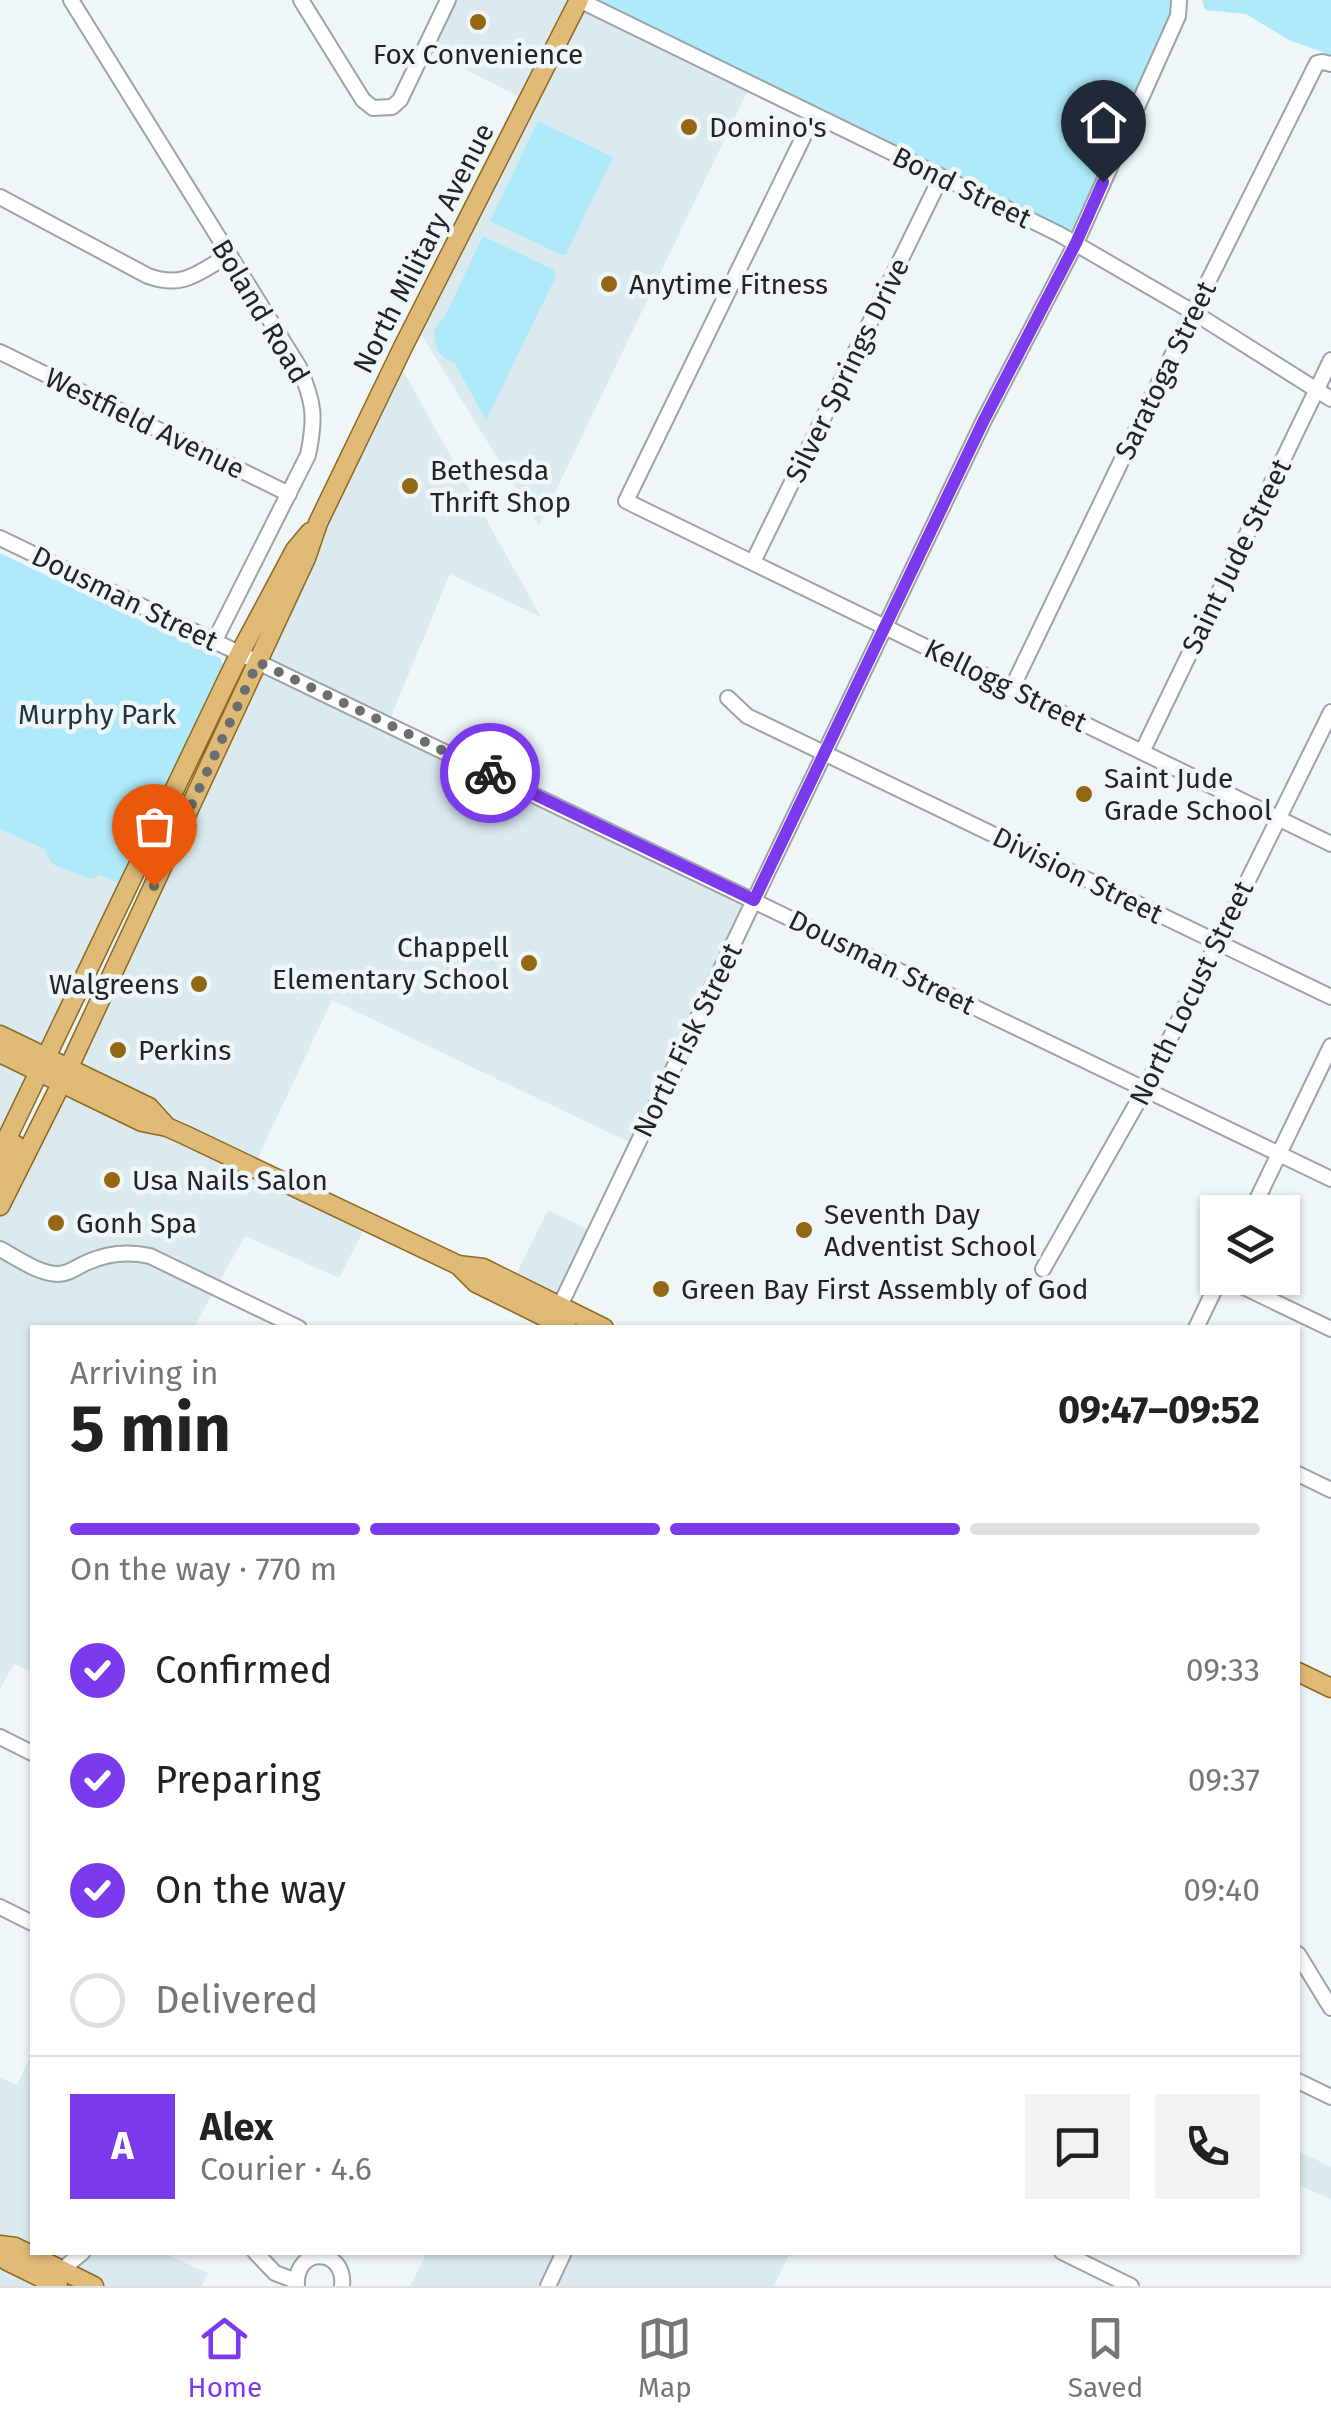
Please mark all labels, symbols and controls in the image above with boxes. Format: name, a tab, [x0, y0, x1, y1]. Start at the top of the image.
marker: Fox Convenience	[467, 11, 489, 33]
place label: Fox Convenience	[373, 38, 583, 71]
pin	[1061, 80, 1146, 183]
icon: home	[1076, 95, 1131, 150]
place label: Domino's	[709, 111, 827, 144]
marker: Domino's	[678, 116, 700, 138]
street label: North Military Avenue	[346, 118, 501, 379]
street label: Bond Street	[887, 140, 1037, 236]
street label: Boland Road	[205, 233, 316, 389]
street label: Silver Springs Drive	[779, 253, 916, 488]
place label: Anytime Fitness	[629, 268, 828, 301]
marker: Anytime Fitness	[598, 273, 620, 295]
street label: Saratoga Street	[1108, 275, 1223, 465]
street label: Westfield Avenue	[40, 361, 250, 486]
street label: Saint Jude Street	[1175, 453, 1298, 659]
place label: Bethesda Thrift Shop	[430, 454, 571, 519]
marker: Bethesda Thrift Shop	[399, 475, 421, 497]
street label: Dousman Street	[26, 539, 224, 658]
street label: Kellogg Street	[919, 632, 1093, 739]
park label: Murphy Park	[18, 698, 177, 731]
courier	[440, 723, 540, 823]
icon: bike	[463, 746, 518, 801]
place label: Saint Jude Grade School	[1104, 762, 1272, 827]
marker: Saint Jude Grade School	[1073, 783, 1095, 805]
pin	[112, 784, 197, 887]
icon: bag	[127, 799, 182, 854]
street label: Division Street	[988, 820, 1169, 931]
street label: North Locust Street	[1123, 875, 1261, 1111]
street label: Dousman Street	[783, 903, 981, 1022]
place label: Chappell Elementary School	[272, 931, 509, 996]
street label: North Fisk Street	[626, 937, 749, 1143]
marker: Chappell Elementary School	[518, 952, 540, 974]
place label: Walgreens	[49, 968, 179, 1001]
marker: Walgreens	[188, 973, 210, 995]
place label: Perkins	[138, 1034, 231, 1067]
marker: Perkins	[107, 1039, 129, 1061]
place label: Usa Nails Salon	[132, 1164, 328, 1197]
marker: Usa Nails Salon	[101, 1169, 123, 1191]
map controls	[1200, 1195, 1300, 1295]
button: layers	[1200, 1195, 1300, 1295]
place label: Seventh Day Adventist School	[824, 1198, 1037, 1263]
place label: Gonh Spa	[76, 1207, 197, 1240]
marker: Gonh Spa	[45, 1212, 67, 1234]
marker: Seventh Day Adventist School	[793, 1219, 815, 1241]
place label: Green Bay First Assembly of God	[681, 1273, 1089, 1306]
marker: Green Bay First Assembly of God	[650, 1278, 672, 1300]
text: Arriving in	[70, 1354, 218, 1392]
text: 09:47–09:52	[1058, 1387, 1260, 1433]
text: 5 min	[70, 1390, 231, 1468]
text: On the way · 770 m	[70, 1550, 337, 1588]
icon: check	[70, 1643, 125, 1698]
text: Confirmed	[155, 1647, 333, 1693]
text: 09:33	[1186, 1651, 1260, 1689]
icon: check	[70, 1753, 125, 1808]
text: Preparing	[155, 1757, 321, 1803]
text: 09:37	[1188, 1761, 1260, 1799]
icon: check	[70, 1863, 125, 1918]
text: On the way	[155, 1867, 346, 1913]
text: 09:40	[1183, 1871, 1260, 1909]
text: Delivered	[155, 1977, 318, 2023]
button: chat	[1025, 2094, 1130, 2199]
button: phone	[1155, 2094, 1260, 2199]
text: Alex	[200, 2104, 273, 2150]
text: A	[111, 2123, 134, 2169]
text: Courier · 4.6	[200, 2150, 372, 2188]
tab: Home	[188, 2311, 262, 2404]
tab: Map	[637, 2311, 692, 2404]
tab: Saved	[1068, 2311, 1143, 2404]

